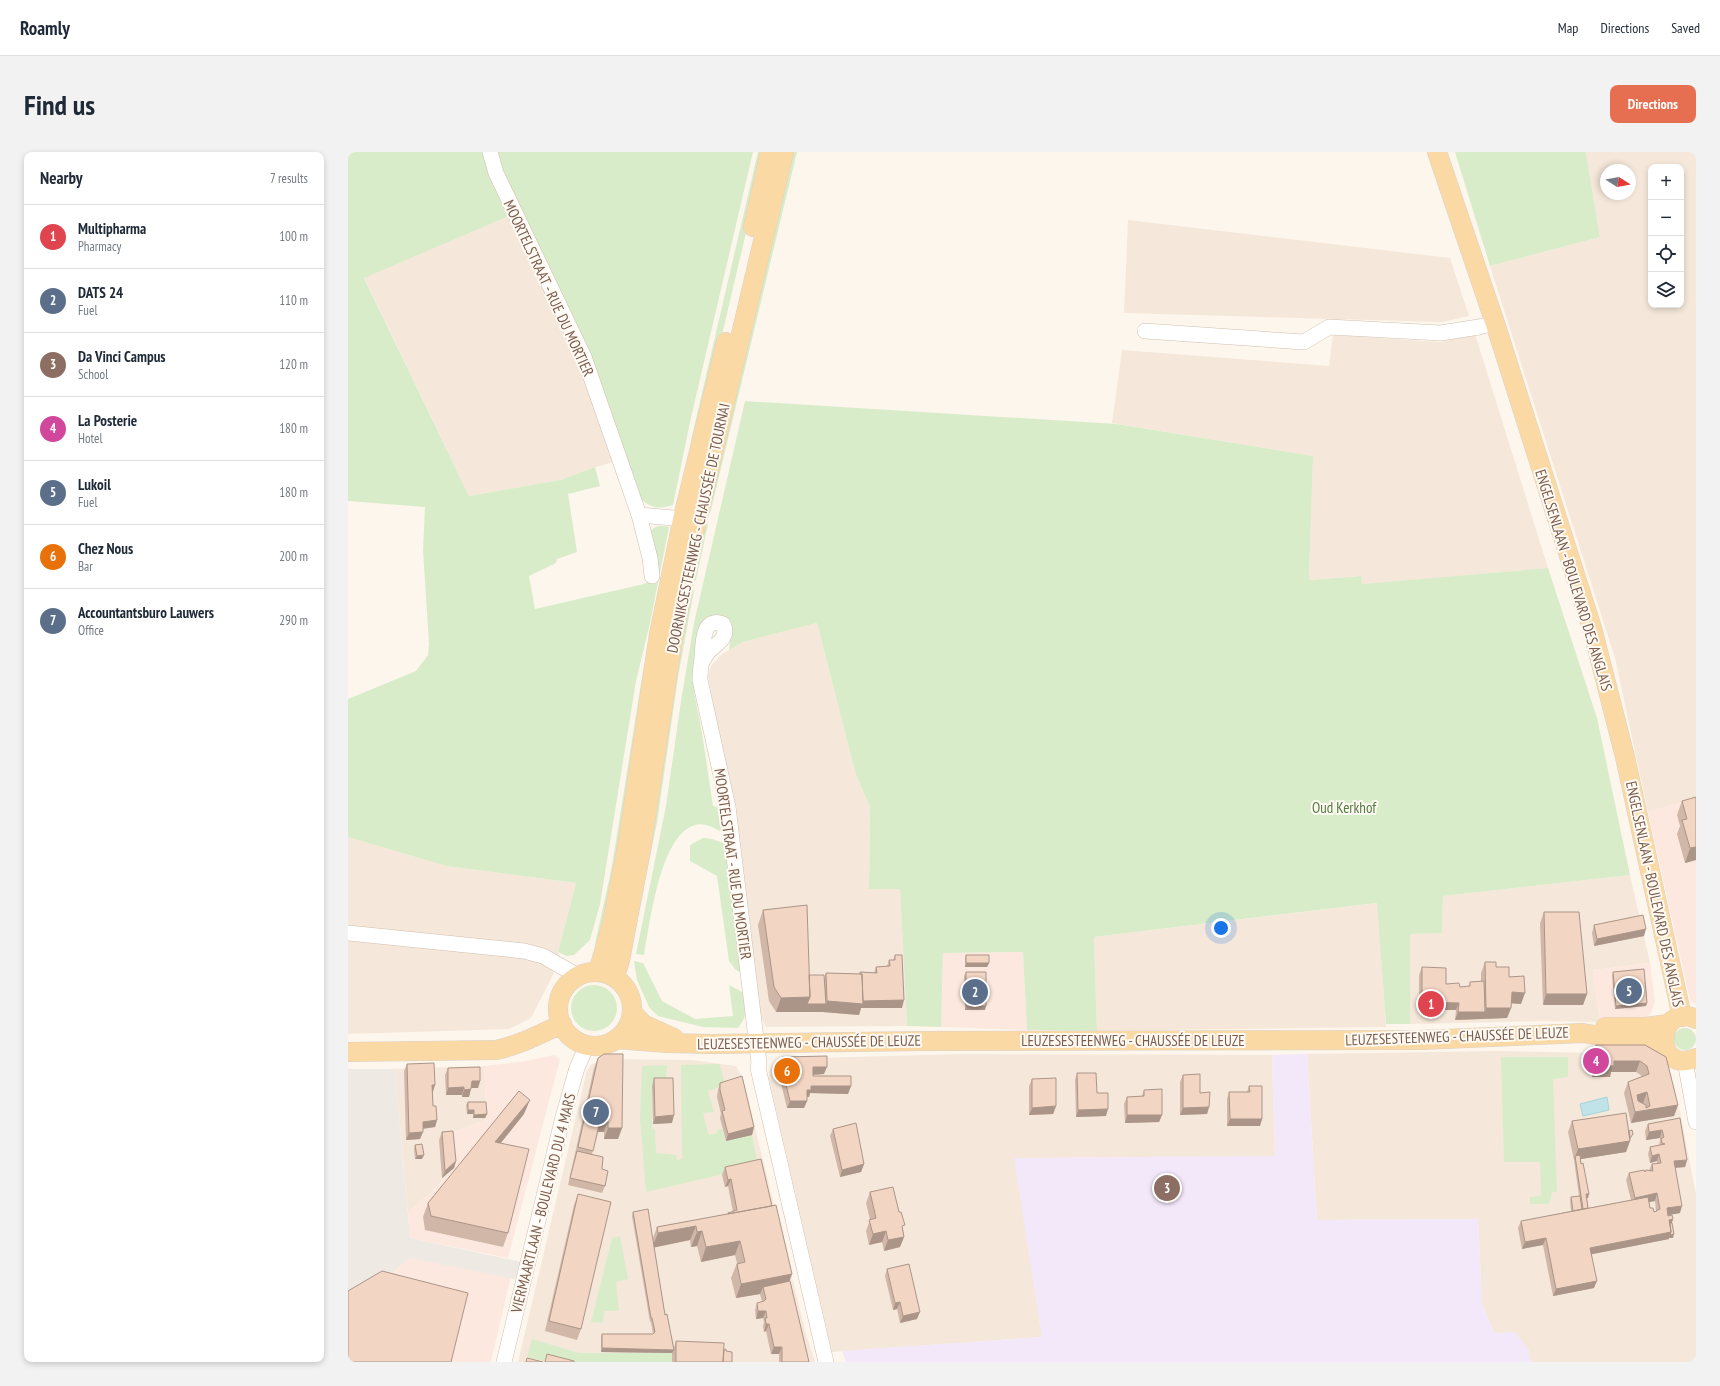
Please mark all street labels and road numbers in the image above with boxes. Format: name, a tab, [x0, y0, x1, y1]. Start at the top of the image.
street label: MOORTELSTRAAT - RUE DU MORTIER	[500, 197, 598, 379]
street label: DOORNIKSESTEENWEG - CHAUSSÉE DE TOURNAI	[662, 401, 734, 655]
street label: ENGELSENLAAN - BOULEVARD DES ANGLAIS	[1531, 467, 1617, 693]
street label: MOORTELSTRAAT - RUE DU MORTIER	[710, 767, 756, 961]
street label: ENGELSENLAAN - BOULEVARD DES ANGLAIS	[1622, 779, 1688, 1009]
street label: LEUZESESTEENWEG - CHAUSSÉE DE LEUZE	[1345, 1023, 1569, 1049]
street label: LEUZESESTEENWEG - CHAUSSÉE DE LEUZE	[697, 1031, 921, 1053]
street label: LEUZESESTEENWEG - CHAUSSÉE DE LEUZE	[1021, 1031, 1245, 1050]
street label: VIERMAARTLAAN - BOULEVARD DU 4 MARS	[506, 1091, 580, 1316]

